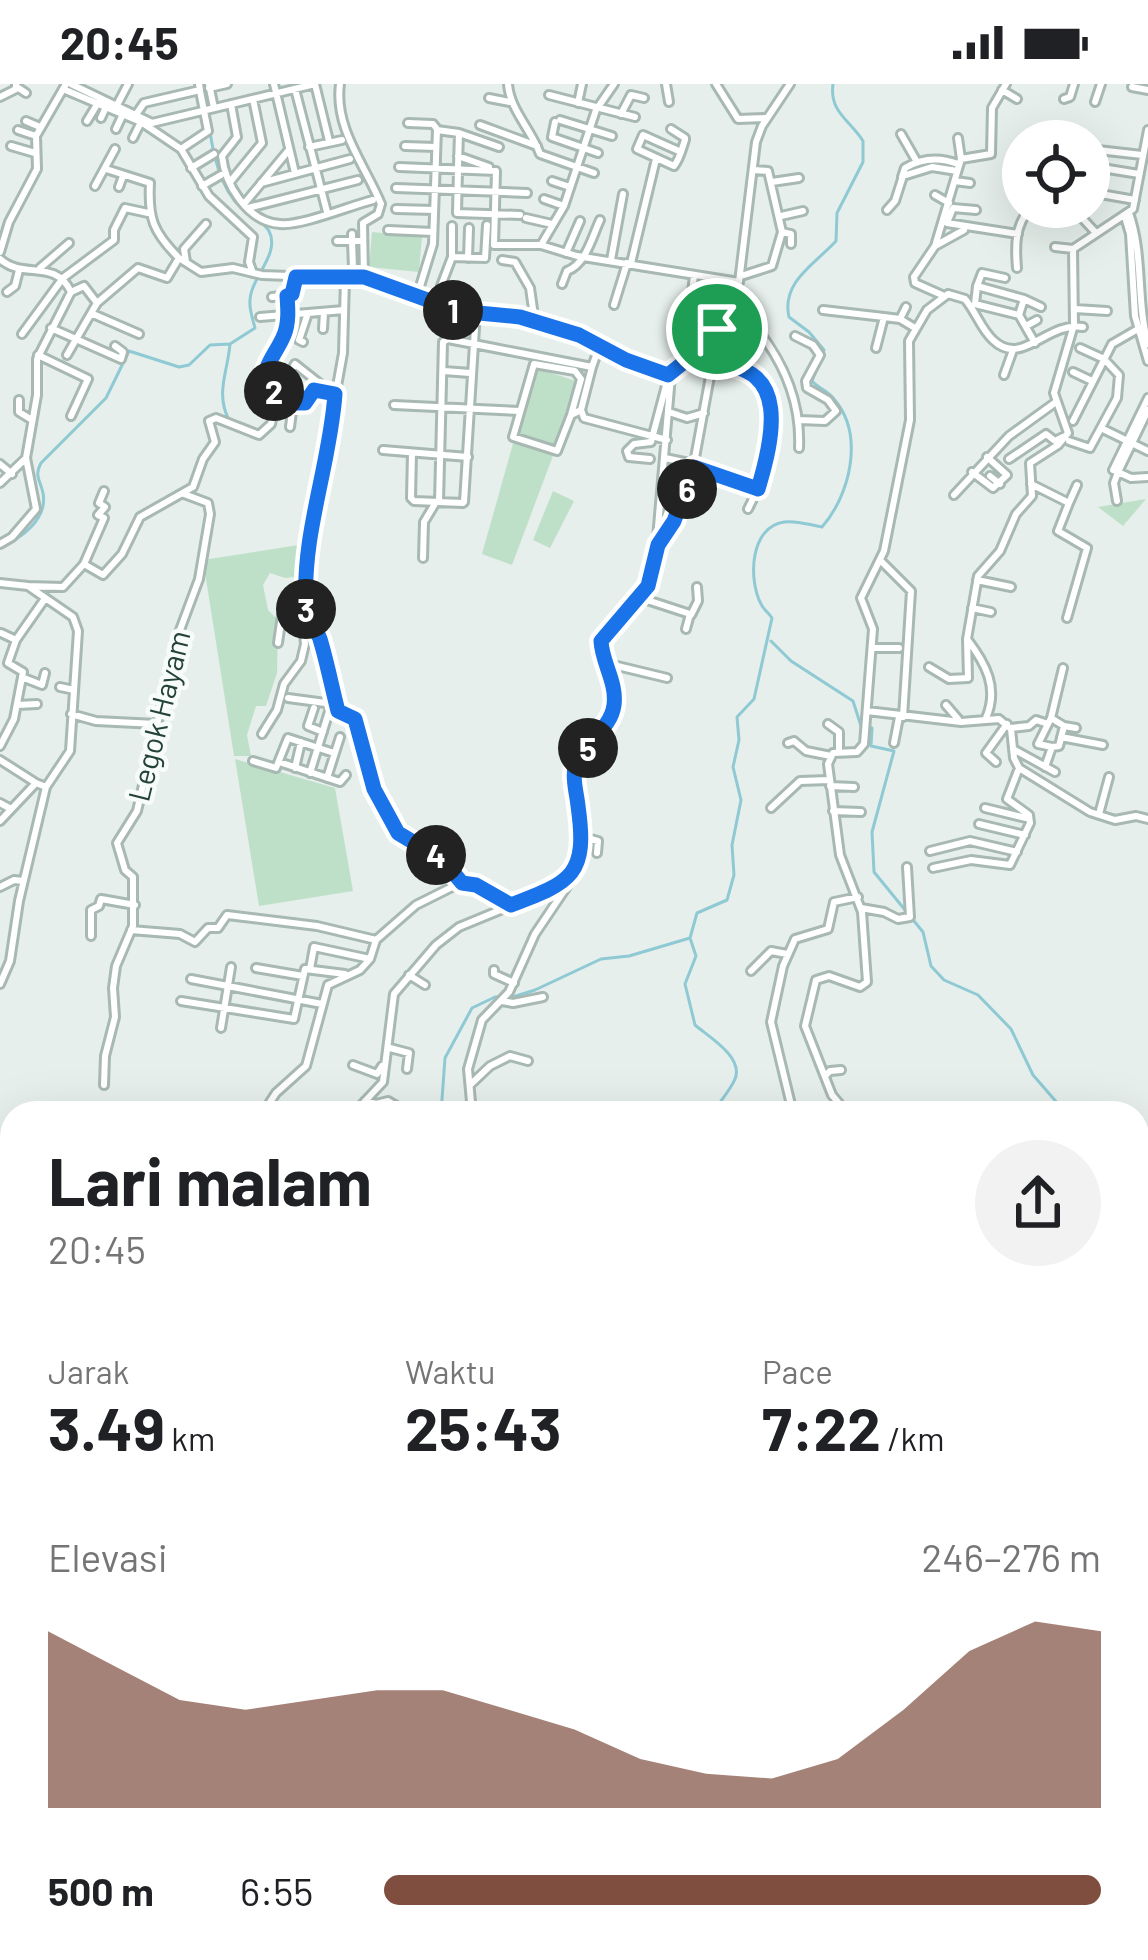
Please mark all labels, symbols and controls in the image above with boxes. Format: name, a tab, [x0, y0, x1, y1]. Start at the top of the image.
text: 20:45	[60, 15, 179, 69]
map controls	[1002, 120, 1110, 228]
button: locate	[1002, 120, 1110, 228]
pin	[666, 278, 768, 380]
pin: 1	[423, 280, 483, 340]
text: 1	[447, 290, 459, 330]
icon: arrive	[684, 296, 750, 362]
pin: 2	[244, 361, 304, 421]
text: 2	[265, 371, 283, 411]
pin: 6	[657, 459, 717, 519]
text: 6	[678, 469, 696, 509]
pin: 3	[276, 579, 336, 639]
text: 3	[297, 589, 315, 629]
street label: Legok Hayam	[119, 626, 197, 805]
pin: 5	[558, 718, 618, 778]
text: 5	[579, 728, 597, 768]
pin: 4	[406, 825, 466, 885]
text: 4	[426, 835, 446, 875]
text: Lari malam	[48, 1140, 372, 1219]
button: share	[975, 1140, 1101, 1266]
text: 20:45	[48, 1225, 146, 1272]
text: Jarak	[48, 1351, 129, 1391]
text: Waktu	[405, 1351, 496, 1391]
text: Pace	[762, 1351, 833, 1391]
text: 3.49	[48, 1391, 165, 1463]
text: 25:43	[405, 1391, 561, 1463]
text: 7:22	[762, 1391, 881, 1463]
text: km	[165, 1418, 215, 1458]
text: /km	[881, 1418, 944, 1458]
text: Elevasi	[48, 1533, 168, 1580]
text: 246–276 m	[921, 1533, 1101, 1580]
text: 500 m	[48, 1867, 154, 1914]
text: 6:55	[240, 1867, 313, 1914]

